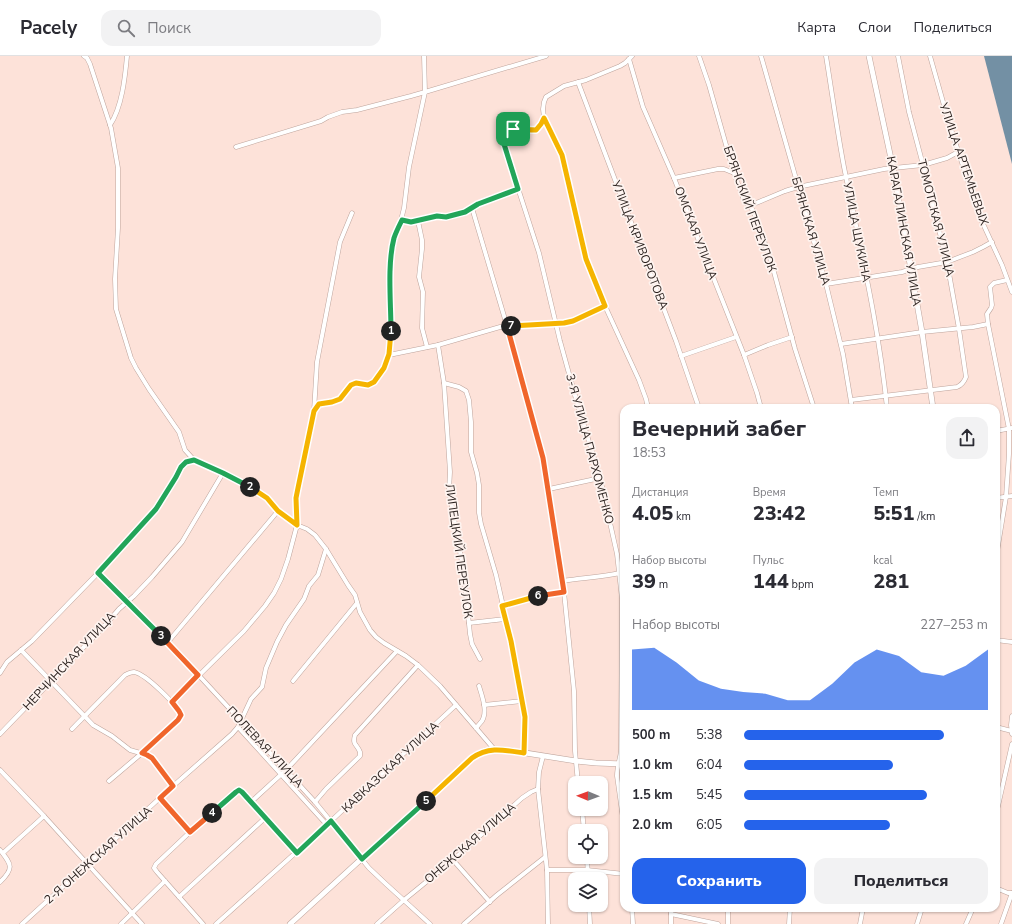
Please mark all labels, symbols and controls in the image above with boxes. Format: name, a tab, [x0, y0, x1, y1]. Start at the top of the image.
search box	[101, 10, 381, 46]
text: Pacely	[20, 15, 77, 41]
icon: search	[115, 17, 137, 39]
text: Поиск	[147, 18, 191, 38]
text: Карта	[797, 18, 836, 37]
text: Слои	[858, 18, 892, 37]
text: Поделиться	[914, 18, 992, 37]
street label: УЛИЦА АРТЕМЬЕВЫХ	[935, 100, 993, 228]
pin	[496, 112, 530, 146]
icon: arrive	[502, 118, 524, 140]
street label: БРЯНСКИЙ ПЕРЕУЛОК	[720, 144, 780, 275]
street label: КАРАГАЛИНСКАЯ УЛИЦА	[883, 155, 925, 307]
street label: ТОМОТСКАЯ УЛИЦА	[914, 157, 958, 279]
street label: БРЯНСКАЯ УЛИЦА	[788, 175, 834, 287]
street label: УЛИЦА КРИВОРОТОВА	[608, 177, 672, 312]
street label: УЛИЦА ЩУКИНА	[839, 179, 875, 284]
street label: ОМСКАЯ УЛИЦА	[671, 184, 721, 282]
pin: 7	[501, 316, 521, 336]
text: 7	[508, 318, 514, 333]
pin: 1	[381, 321, 401, 341]
text: 1	[388, 323, 394, 338]
street label: 3-Я УЛИЦА ПАРХОМЕНКО	[562, 372, 618, 526]
text: Вечерний забег	[632, 414, 806, 444]
button: share	[946, 417, 988, 459]
text: 18:53	[632, 444, 666, 462]
pin: 2	[240, 477, 260, 497]
text: 2	[247, 479, 253, 494]
street label: ЛИПЕЦКИЙ ПЕРЕУЛОК	[442, 483, 476, 620]
text: Дистанция	[632, 485, 688, 500]
text: Время	[753, 485, 786, 500]
text: Темп	[873, 485, 899, 500]
text: 4.05	[632, 500, 673, 527]
text: 23:42	[753, 500, 806, 527]
text: 5:51	[873, 500, 915, 527]
text: km	[673, 509, 691, 524]
text: /km	[915, 509, 935, 524]
text: Набор высоты	[632, 553, 707, 568]
text: Пульс	[753, 553, 784, 568]
text: kcal	[873, 553, 893, 568]
text: 39	[632, 568, 656, 595]
text: 144	[753, 568, 789, 595]
text: 281	[873, 568, 909, 595]
text: m	[656, 577, 668, 592]
text: bpm	[789, 577, 814, 592]
pin: 6	[528, 586, 548, 606]
text: 6	[535, 588, 541, 603]
street label: НЕРЧИНСКАЯ УЛИЦА	[19, 608, 119, 714]
text: Набор высоты	[632, 616, 720, 634]
text: 227–253 m	[920, 616, 988, 634]
pin: 3	[151, 626, 171, 646]
text: 3	[158, 628, 164, 643]
street label: ПОЛЕВАЯ УЛИЦА	[223, 703, 307, 791]
street label: КАВКАЗСКАЯ УЛИЦА	[338, 718, 442, 816]
text: 500 m	[632, 726, 670, 744]
text: 5:38	[696, 726, 722, 744]
text: 1.0 km	[632, 756, 673, 774]
text: 6:04	[696, 756, 722, 774]
north arrow	[568, 776, 608, 816]
map controls	[568, 776, 608, 912]
text: 1.5 km	[632, 786, 673, 804]
text: 5:45	[696, 786, 722, 804]
pin: 5	[416, 791, 436, 811]
text: 5	[423, 793, 429, 808]
street label: ОНЕЖСКАЯ УЛИЦА	[421, 799, 519, 887]
street label: 2-Я ОНЕЖСКАЯ УЛИЦА	[41, 802, 155, 908]
pin: 4	[202, 803, 222, 823]
text: 4	[209, 805, 215, 820]
text: 2.0 km	[632, 816, 673, 834]
text: 6:05	[696, 816, 722, 834]
button: locate	[568, 824, 608, 864]
button: Сохранить	[632, 858, 806, 904]
button: Поделиться	[814, 858, 988, 904]
button: layers	[568, 872, 608, 912]

